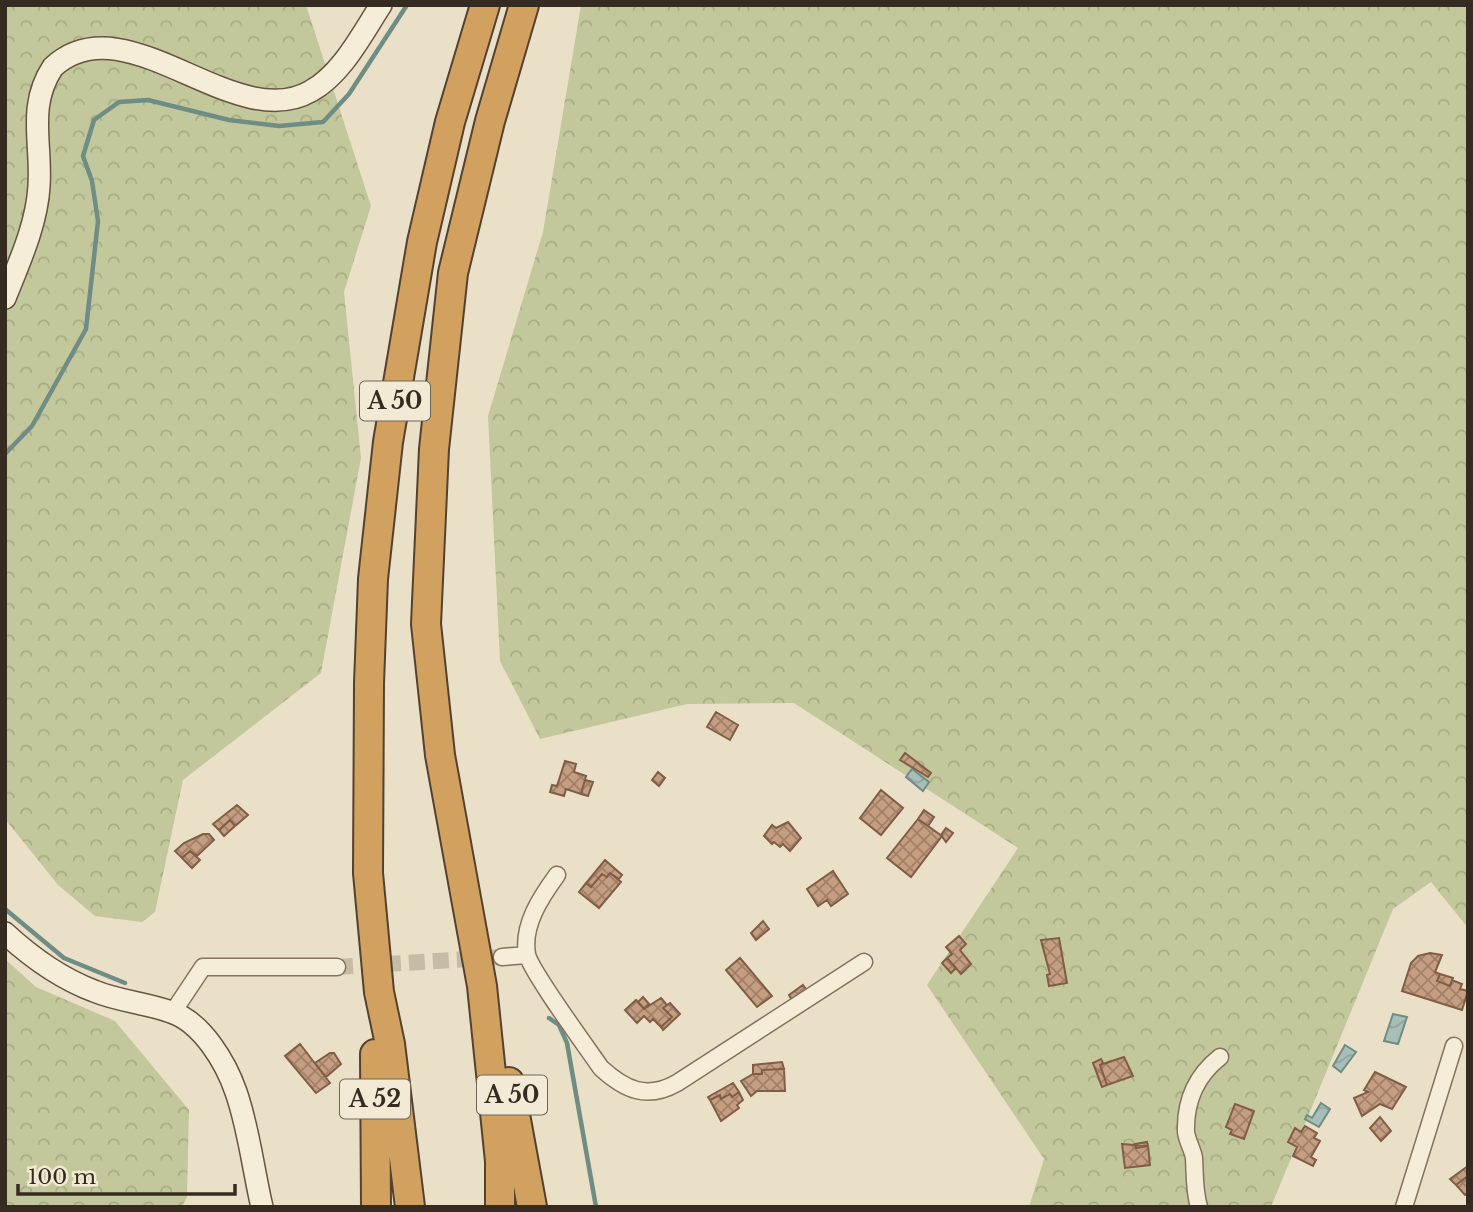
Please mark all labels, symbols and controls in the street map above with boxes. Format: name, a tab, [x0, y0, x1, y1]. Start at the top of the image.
road number: A 50	[360, 382, 430, 420]
road number: A 50	[477, 1076, 547, 1114]
road number: A 52	[340, 1080, 410, 1118]
scale bar	[18, 1152, 234, 1196]
text: 100 m	[28, 1164, 96, 1190]

